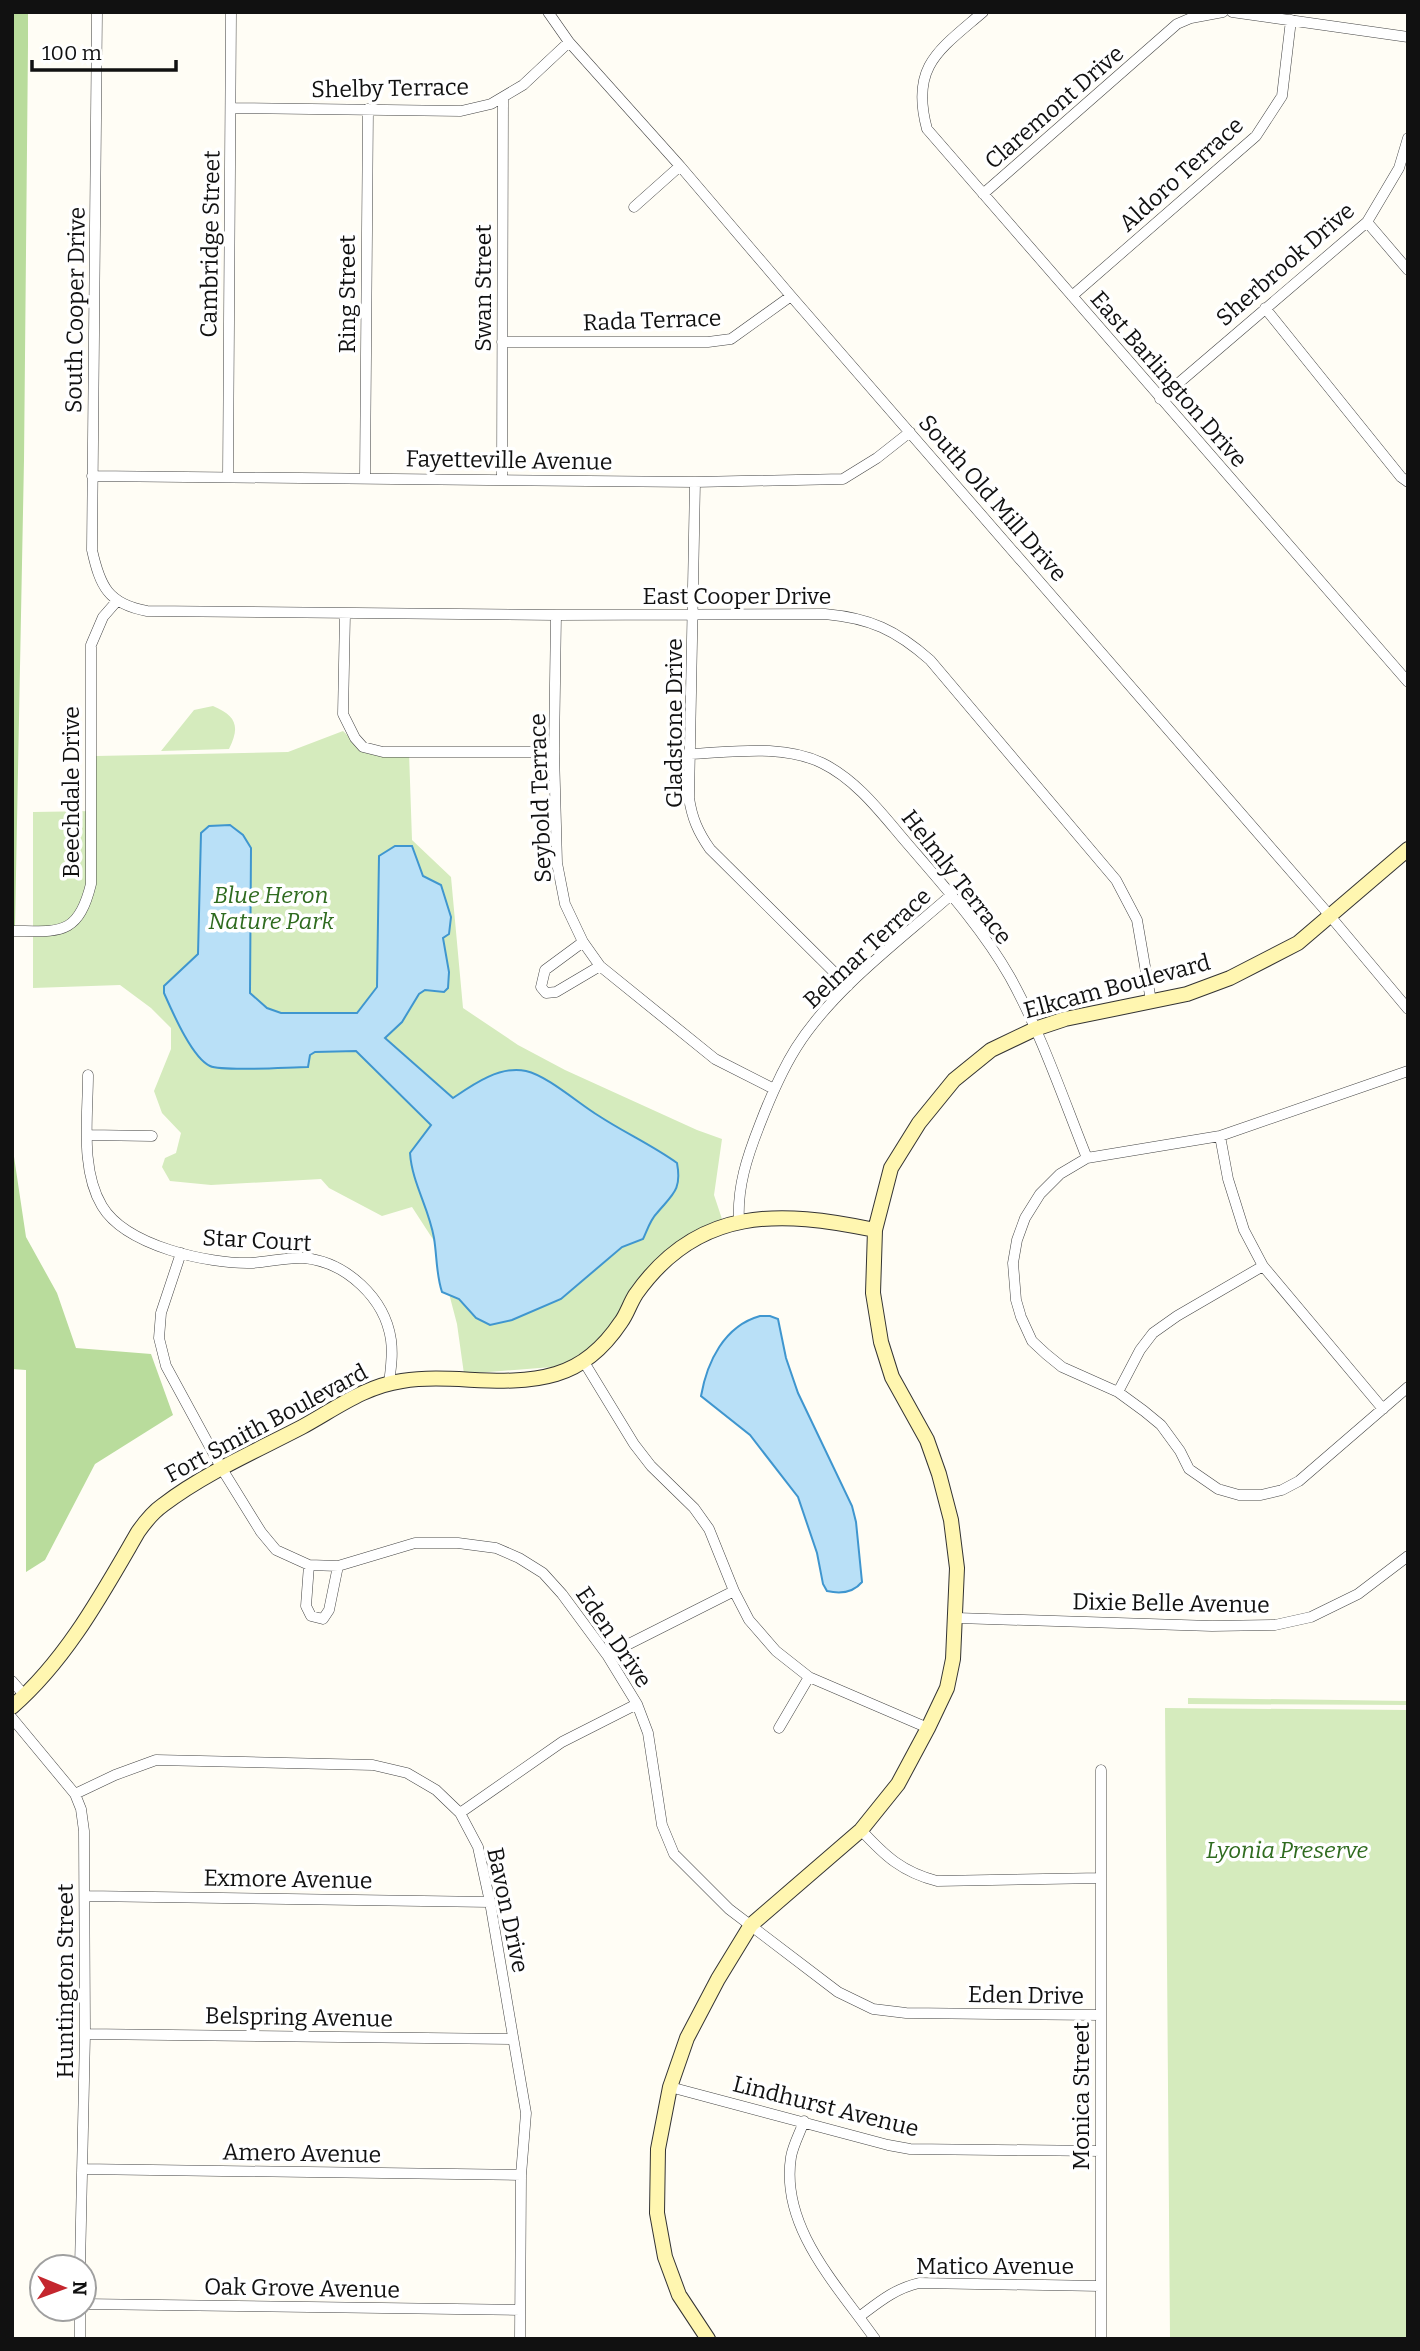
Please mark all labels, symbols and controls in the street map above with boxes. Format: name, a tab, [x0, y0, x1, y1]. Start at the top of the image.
scale bar	[32, 28, 175, 72]
street label: Claremont Drive	[979, 39, 1129, 175]
text: 100 m	[42, 40, 102, 66]
street label: Shelby Terrace	[311, 73, 469, 103]
street label: Aldoro Terrace	[1113, 111, 1249, 237]
street label: Cambridge Street	[194, 150, 226, 338]
street label: Sherbrook Drive	[1210, 196, 1360, 332]
street label: South Cooper Drive	[59, 207, 91, 413]
street label: Swan Street	[469, 224, 497, 352]
street label: Ring Street	[333, 235, 361, 353]
street label: East Barlington Drive	[1085, 285, 1253, 473]
street label: Rada Terrace	[582, 304, 722, 336]
street label: South Old Mill Drive	[913, 409, 1073, 587]
street label: Fayetteville Avenue	[405, 444, 613, 476]
street label: East Cooper Drive	[643, 582, 831, 610]
street label: Gladstone Drive	[660, 638, 688, 808]
street label: Beechdale Drive	[57, 706, 85, 878]
street label: Seybold Terrace	[523, 713, 557, 883]
street label: Helmly Terrace	[896, 804, 1018, 950]
park label: Blue Heron Nature Park	[208, 881, 334, 935]
street label: Belmar Terrace	[798, 882, 936, 1014]
street label: Elkcam Boulevard	[1021, 948, 1214, 1024]
street label: Star Court	[202, 1223, 312, 1257]
street label: Fort Smith Boulevard	[160, 1358, 372, 1488]
street label: Eden Drive	[570, 1581, 658, 1693]
street label: Dixie Belle Avenue	[1072, 1587, 1270, 1619]
park label: Lyonia Preserve	[1206, 1836, 1369, 1864]
street label: Bavon Drive	[481, 1845, 535, 1975]
street label: Exmore Avenue	[203, 1864, 373, 1894]
street label: Huntington Street	[51, 1884, 79, 2078]
street label: Eden Drive	[968, 1980, 1084, 2010]
street label: Belspring Avenue	[205, 2001, 393, 2033]
street label: Monica Street	[1067, 2022, 1095, 2170]
street label: Lindhurst Avenue	[730, 2069, 922, 2143]
street label: Amero Avenue	[222, 2138, 382, 2168]
street label: Matico Avenue	[916, 2252, 1074, 2280]
north arrow	[28, 2253, 98, 2323]
street label: Oak Grove Avenue	[204, 2272, 400, 2304]
text: N	[68, 2281, 91, 2296]

